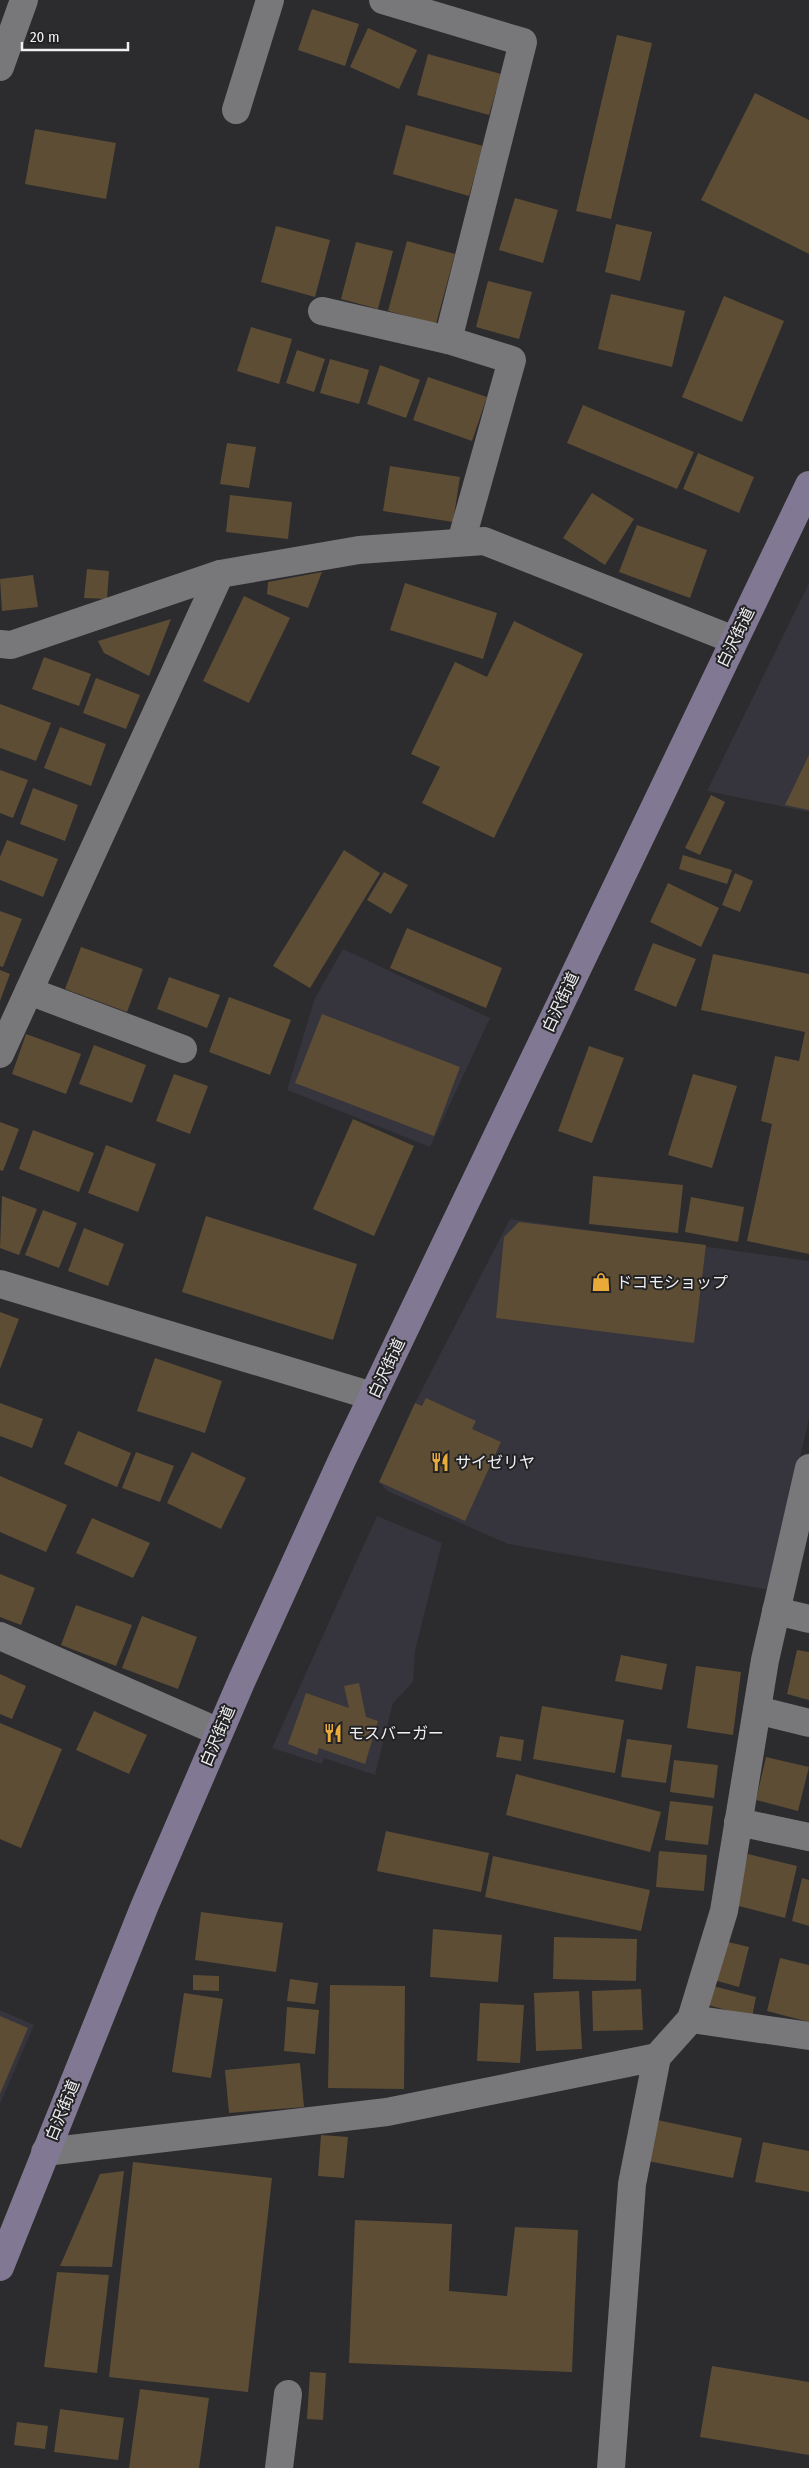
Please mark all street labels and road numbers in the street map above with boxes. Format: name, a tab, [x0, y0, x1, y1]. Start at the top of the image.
street label: 白沢街道	[713, 604, 758, 670]
street label: 白沢街道	[538, 969, 583, 1035]
street label: 白沢街道	[364, 1335, 409, 1401]
street label: 白沢街道	[196, 1703, 239, 1769]
street label: 白沢街道	[42, 2077, 83, 2143]

